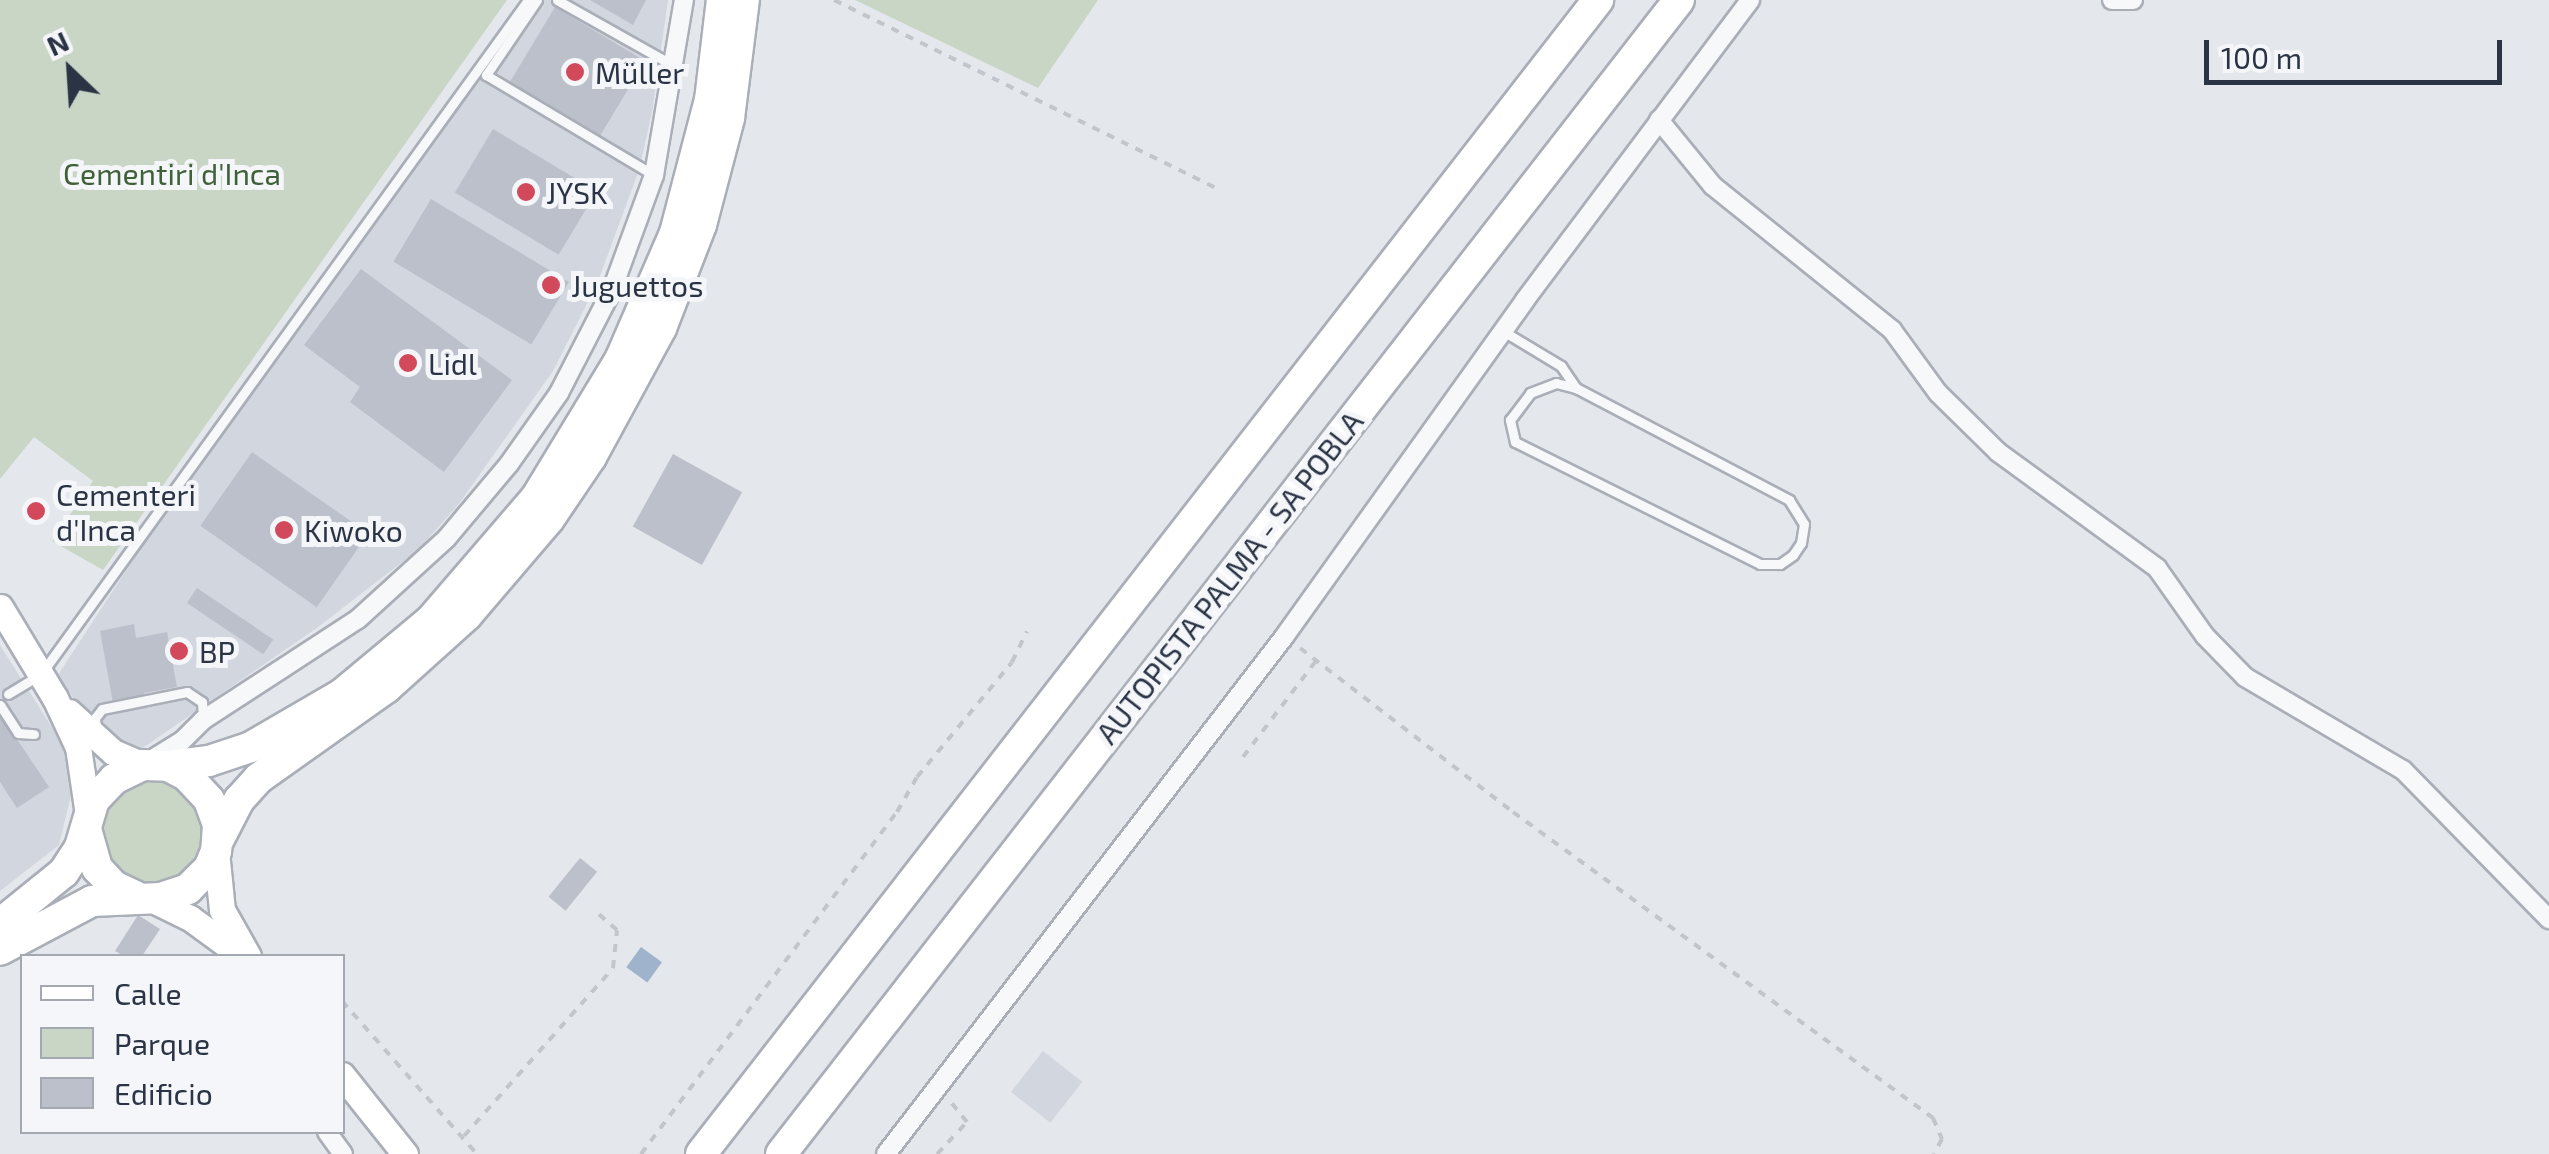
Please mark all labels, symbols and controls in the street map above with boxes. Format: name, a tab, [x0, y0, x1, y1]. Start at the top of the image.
north arrow	[20, 20, 120, 120]
scale bar	[2209, 20, 2506, 82]
text: N	[41, 23, 74, 62]
text: 100 m	[2221, 39, 2302, 75]
place label: Müller	[595, 54, 684, 90]
marker: Müller	[564, 61, 586, 83]
park label: Cementiri d'Inca	[63, 155, 281, 191]
place label: JYSK	[546, 174, 608, 210]
marker: JYSK	[515, 181, 537, 203]
place label: Juguettos	[571, 267, 703, 303]
marker: Juguettos	[540, 274, 562, 296]
place label: Lidl	[428, 345, 477, 381]
marker: Lidl	[397, 352, 419, 374]
street label: AUTOPISTA PALMA - SA POBLA	[1087, 403, 1371, 751]
place label: Cementeri d'Inca	[56, 476, 196, 546]
marker: Cementeri d'Inca	[25, 500, 47, 522]
place label: Kiwoko	[304, 512, 403, 548]
marker: Kiwoko	[273, 519, 295, 541]
place label: BP	[199, 633, 235, 669]
marker: BP	[168, 640, 190, 662]
legend	[20, 954, 345, 1134]
text: Calle	[114, 975, 182, 1011]
text: Parque	[114, 1025, 210, 1061]
text: Edificio	[114, 1075, 213, 1111]

